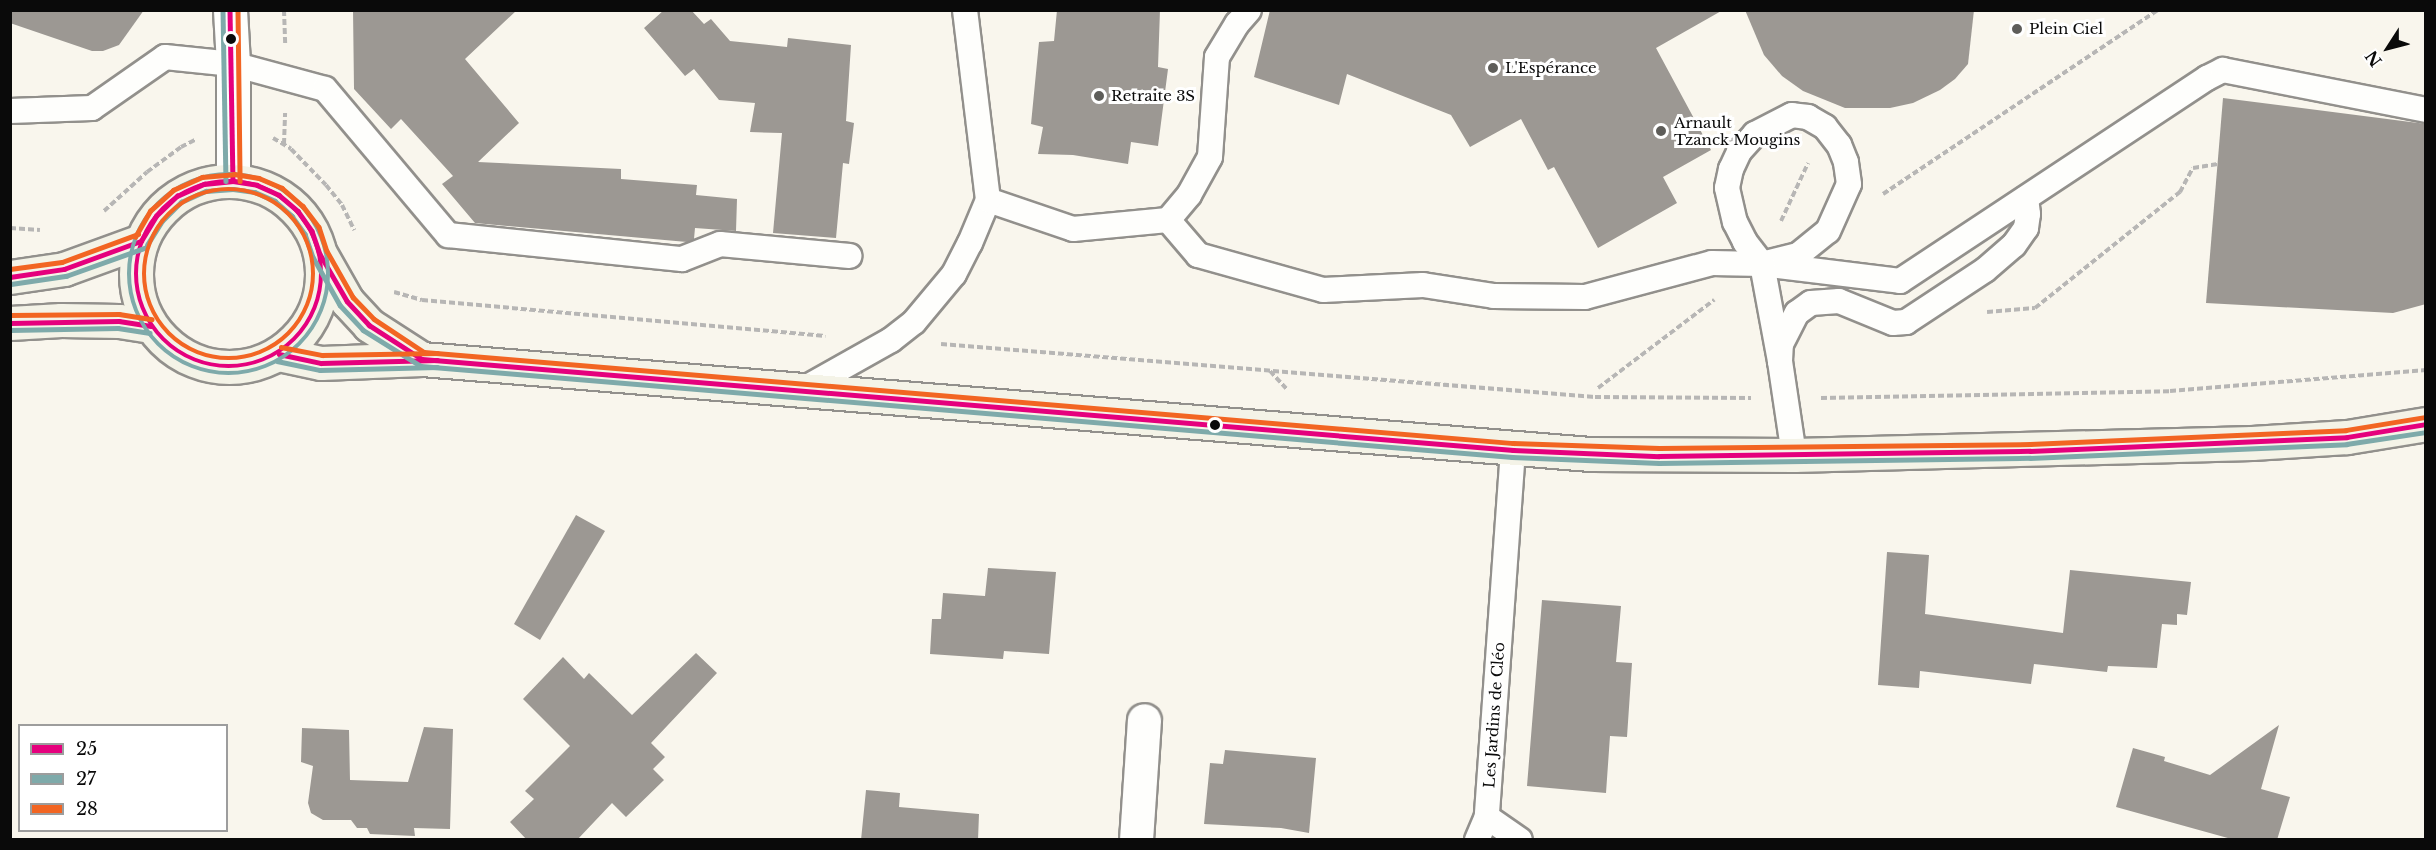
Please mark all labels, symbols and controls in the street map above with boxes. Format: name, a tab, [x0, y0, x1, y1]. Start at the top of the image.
north arrow	[2358, 18, 2418, 78]
place label: Plein Ciel	[2029, 20, 2103, 38]
marker: Plein Ciel	[2010, 22, 2024, 36]
unlabelled marker	[225, 33, 237, 45]
text: N	[2361, 47, 2386, 71]
place label: L'Espérance	[1505, 59, 1597, 77]
marker: L'Espérance	[1486, 61, 1500, 75]
place label: Retraite 3S	[1111, 87, 1195, 105]
marker: Retraite 3S	[1092, 89, 1106, 103]
place label: Arnault Tzanck Mougins	[1674, 113, 1801, 148]
marker: Arnault Tzanck Mougins	[1652, 122, 1670, 140]
unlabelled marker	[1209, 419, 1221, 431]
street label: Les Jardins de Cléo	[1480, 641, 1508, 789]
legend	[18, 724, 228, 832]
text: 25	[76, 738, 97, 760]
text: 27	[76, 768, 96, 790]
text: 28	[76, 798, 98, 820]

